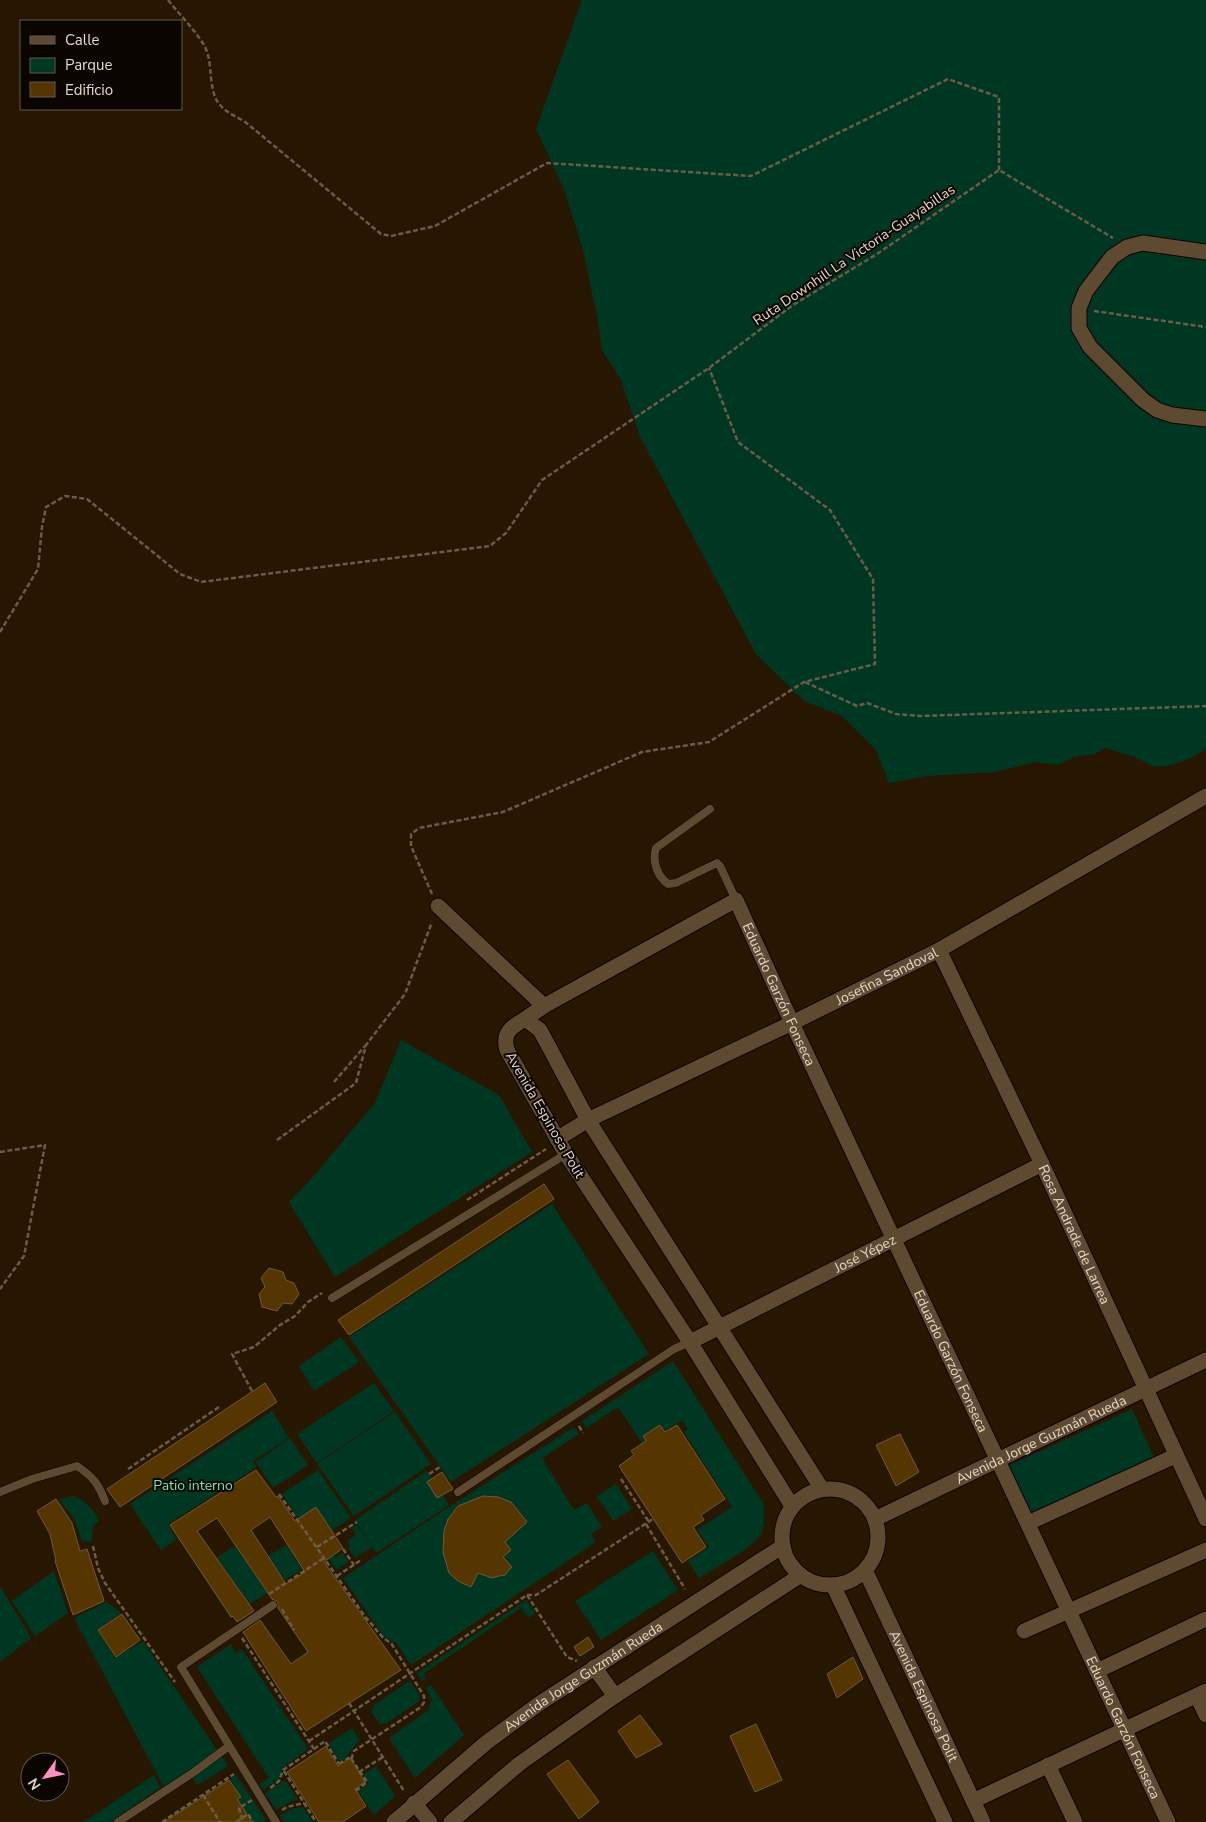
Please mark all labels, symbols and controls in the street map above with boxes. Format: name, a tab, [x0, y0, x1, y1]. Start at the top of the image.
legend	[20, 20, 182, 110]
text: Calle	[65, 30, 100, 50]
text: Parque	[65, 55, 113, 75]
text: Edificio	[65, 80, 113, 100]
street label: Ruta Downhill La Victoria-Guayabillas	[749, 180, 959, 330]
street label: Eduardo Garzón Fonseca	[738, 920, 820, 1069]
street label: Josefina Sandoval	[832, 942, 942, 1010]
street label: Avenida Espinosa Polit	[501, 1048, 589, 1182]
street label: Rosa Andrade de Larrea	[1034, 1161, 1115, 1307]
street label: José Yépez	[830, 1230, 900, 1278]
street label: Eduardo Garzón Fonseca	[909, 1287, 993, 1435]
street label: Avenida Jorge Guzmán Rueda	[952, 1390, 1129, 1488]
park label: Patio interno	[153, 1476, 233, 1495]
street label: Avenida Jorge Guzmán Rueda	[500, 1617, 666, 1736]
street label: Avenida Espinosa Polit	[885, 1627, 963, 1765]
street label: Eduardo Garzón Fonseca	[1082, 1653, 1165, 1802]
north arrow	[20, 1752, 70, 1802]
text: N	[24, 1774, 45, 1793]

